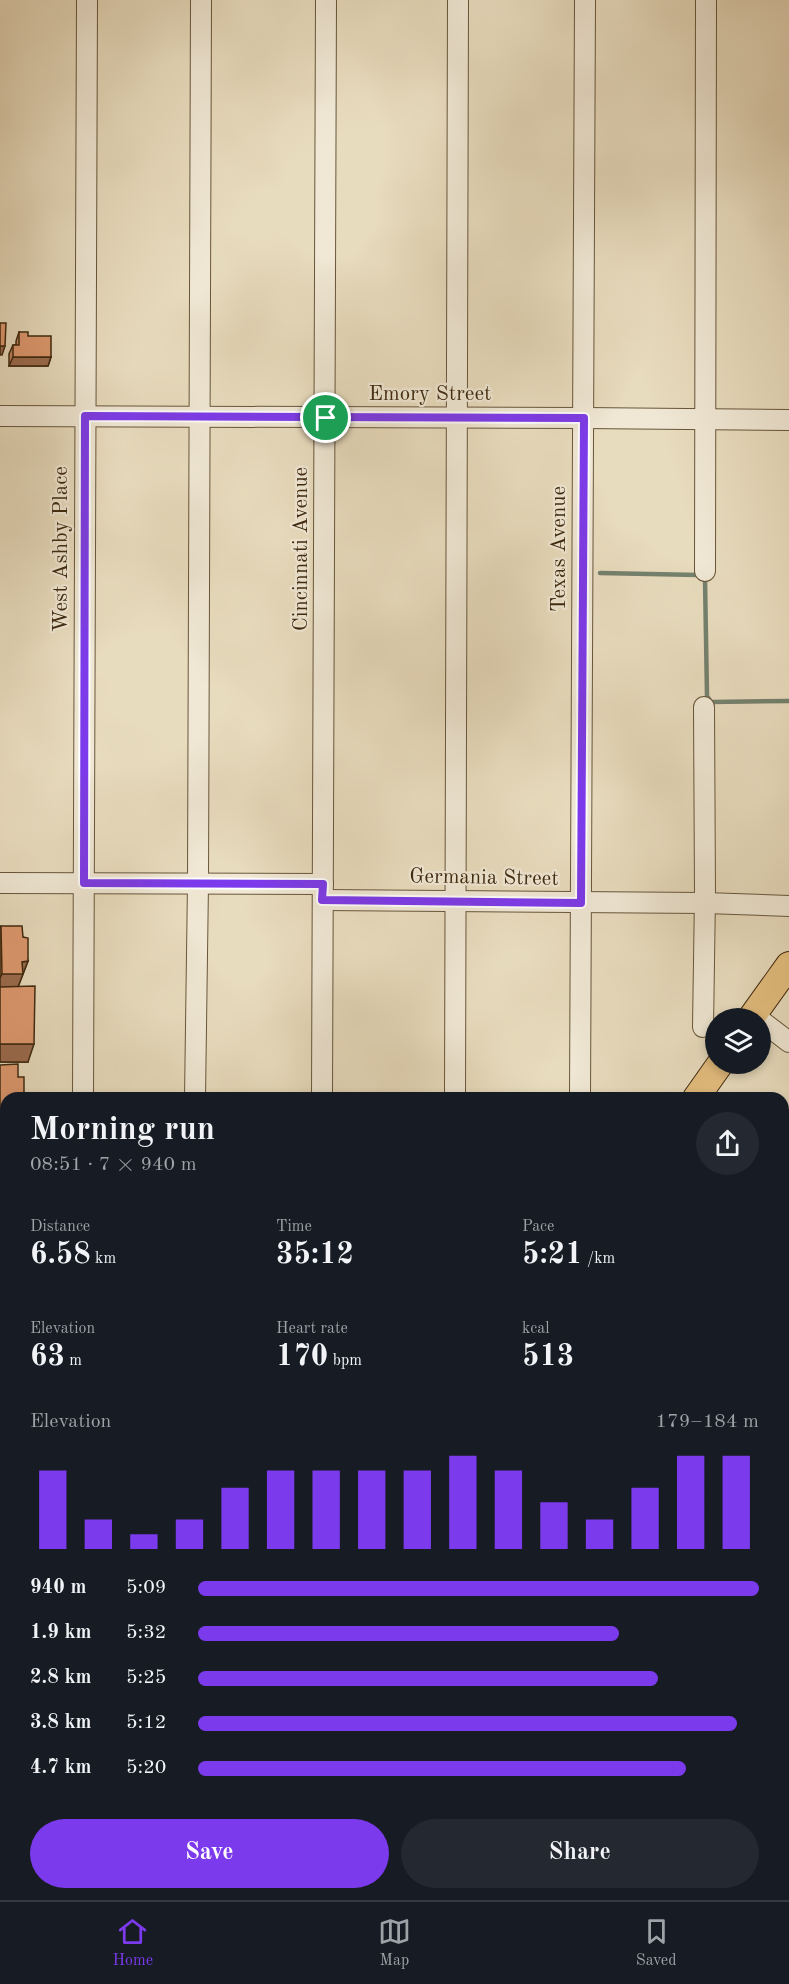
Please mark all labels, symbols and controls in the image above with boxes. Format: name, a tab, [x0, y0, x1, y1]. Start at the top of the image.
street label: Emory Street	[369, 384, 491, 405]
pin	[300, 392, 351, 443]
icon: arrive	[309, 401, 342, 434]
street label: West Ashby Place	[51, 466, 72, 632]
street label: Cincinnati Avenue	[291, 467, 312, 631]
street label: Texas Avenue	[549, 486, 570, 612]
street label: Germania Street	[409, 866, 559, 890]
map controls	[705, 1008, 771, 1074]
button: layers	[705, 1008, 771, 1074]
button: share	[696, 1112, 759, 1175]
text: Morning run	[30, 1114, 215, 1147]
text: 08:51 · 7 × 940 m	[30, 1155, 197, 1175]
text: Distance	[30, 1219, 90, 1235]
text: Time	[276, 1219, 312, 1235]
text: Pace	[522, 1219, 554, 1235]
text: 6.58	[30, 1240, 91, 1270]
text: 35:12	[276, 1240, 354, 1270]
text: 5:21	[522, 1240, 583, 1270]
text: km	[91, 1251, 116, 1267]
text: /km	[583, 1251, 615, 1267]
text: Elevation	[30, 1321, 95, 1337]
text: Heart rate	[276, 1321, 348, 1337]
text: kcal	[522, 1321, 550, 1337]
text: 63	[30, 1342, 65, 1372]
text: 170	[276, 1342, 328, 1372]
text: 513	[522, 1342, 574, 1372]
text: m	[65, 1353, 82, 1369]
text: bpm	[328, 1353, 362, 1369]
text: Elevation	[30, 1412, 111, 1432]
text: 179–184 m	[656, 1412, 759, 1432]
text: 940 m	[30, 1578, 86, 1598]
text: 5:09	[126, 1578, 166, 1598]
text: 1.9 km	[30, 1623, 92, 1643]
text: 5:32	[126, 1623, 166, 1643]
text: 2.8 km	[30, 1668, 92, 1688]
text: 5:25	[126, 1668, 166, 1688]
text: 3.8 km	[30, 1713, 92, 1733]
text: 5:12	[126, 1713, 166, 1733]
text: 4.7 km	[30, 1758, 92, 1778]
text: 5:20	[126, 1758, 166, 1778]
button: Save	[30, 1819, 389, 1888]
button: Share	[401, 1819, 759, 1888]
tab: Home	[112, 1915, 153, 1971]
tab: Map	[378, 1915, 411, 1971]
tab: Saved	[636, 1915, 677, 1971]

